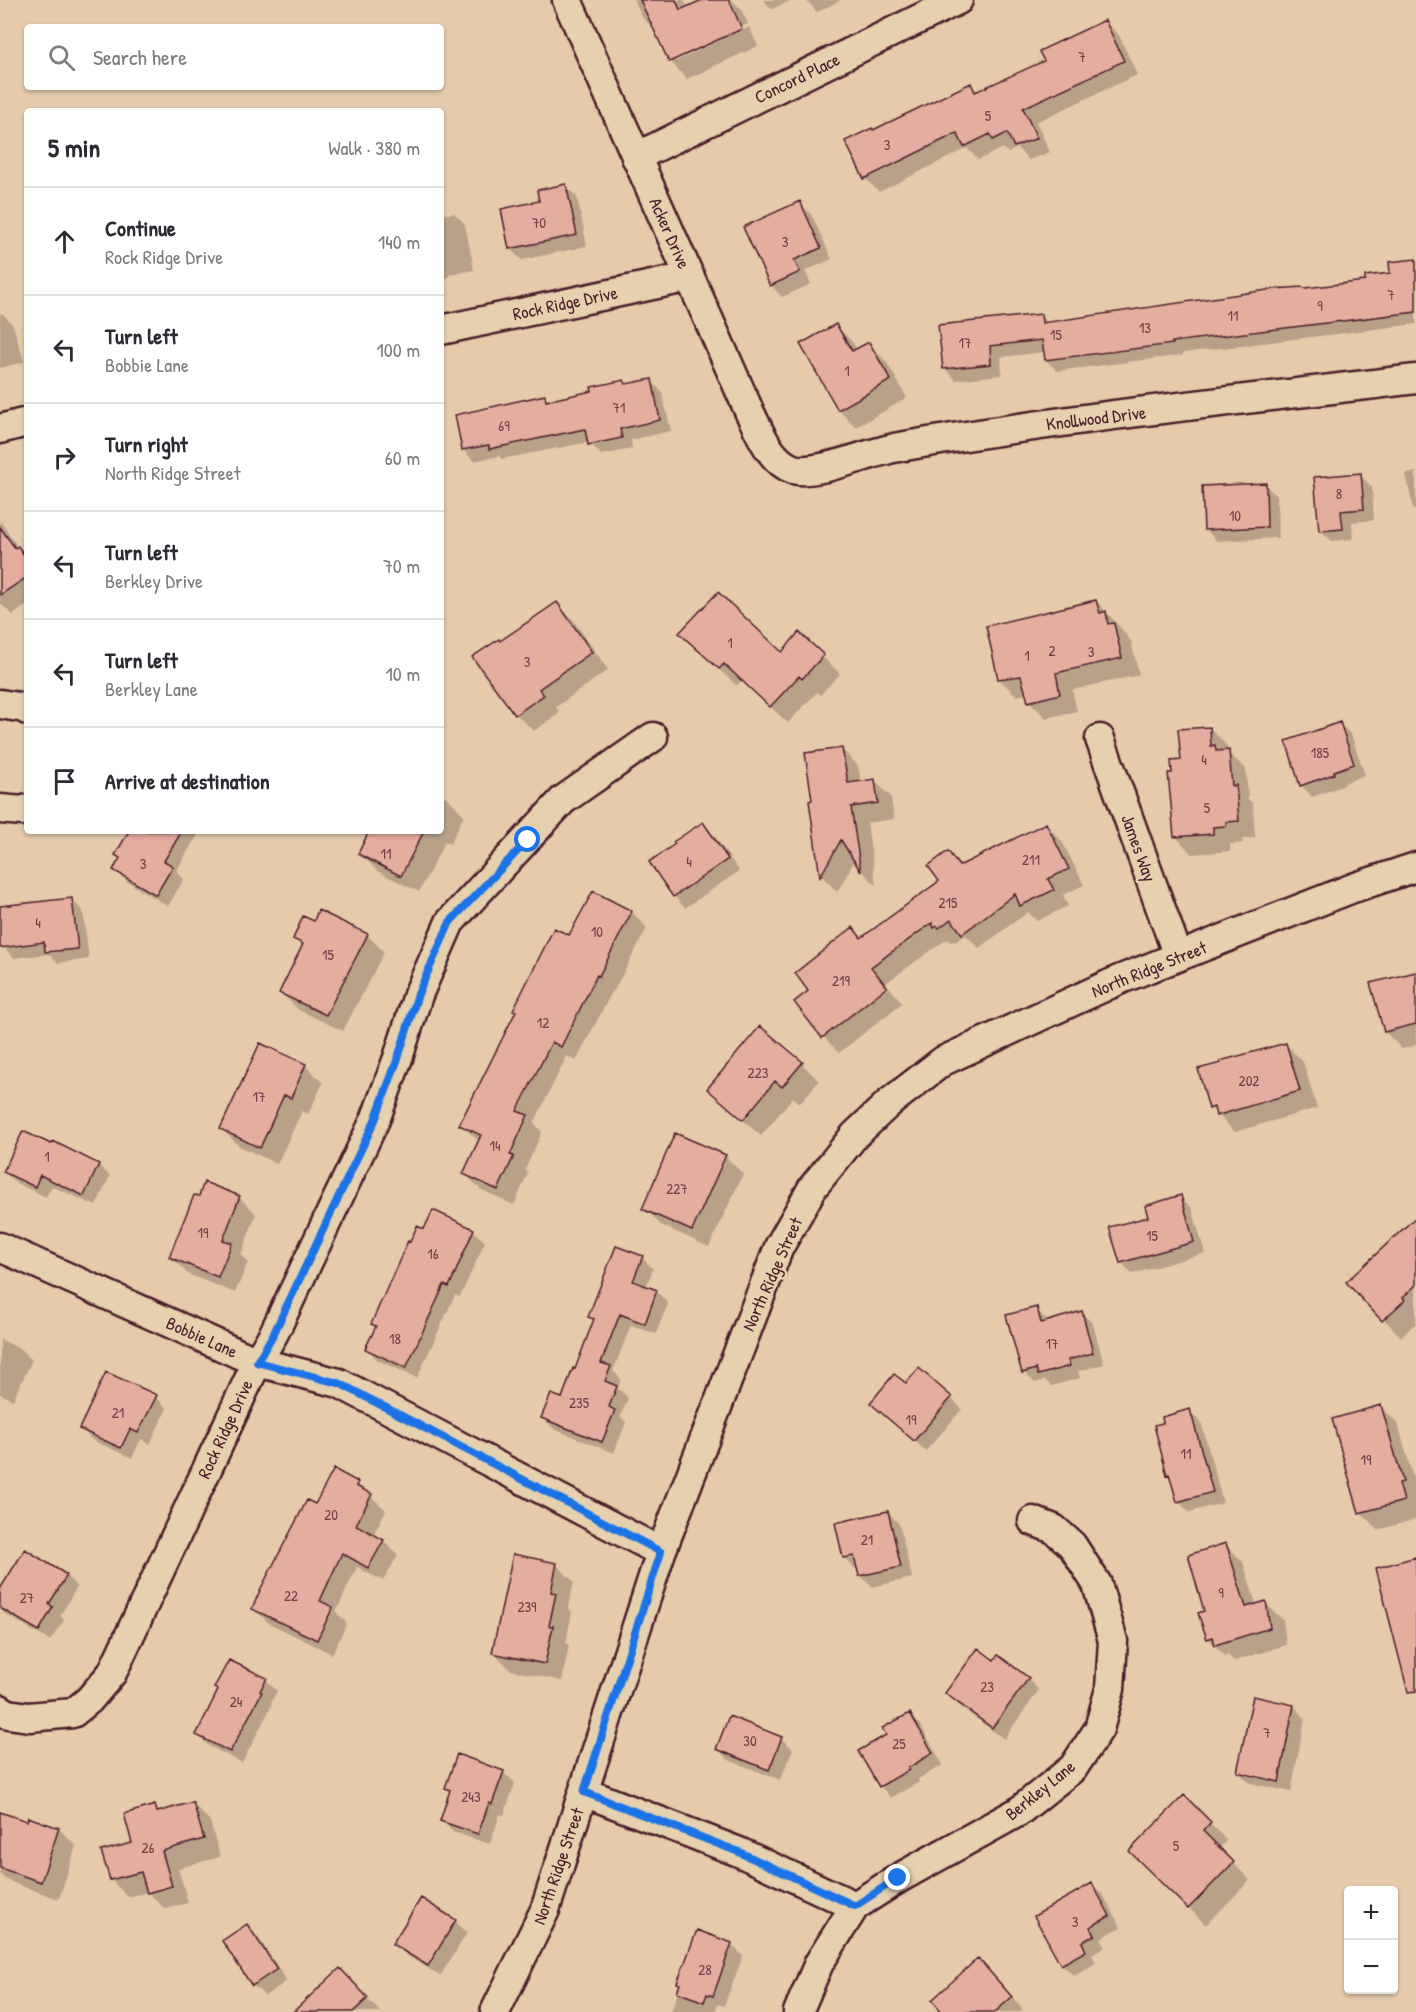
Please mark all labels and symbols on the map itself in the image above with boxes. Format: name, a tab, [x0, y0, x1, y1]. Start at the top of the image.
house number: 7	[1078, 46, 1086, 67]
street label: Concord Place	[750, 47, 844, 109]
house number: 5	[985, 105, 992, 126]
house number: 3	[884, 134, 891, 155]
street label: Acker Drive	[643, 193, 697, 273]
house number: 70	[532, 212, 546, 233]
house number: 3	[782, 231, 789, 252]
street label: Rock Ridge Drive	[510, 280, 620, 326]
house number: 7	[1387, 284, 1395, 305]
house number: 9	[1317, 295, 1323, 316]
house number: 11	[1228, 305, 1238, 326]
house number: 13	[1139, 317, 1151, 338]
house number: 15	[1050, 324, 1063, 345]
house number: 17	[959, 332, 971, 353]
house number: 1	[844, 360, 850, 381]
house number: 71	[613, 397, 625, 418]
street label: Knollwood Drive	[1045, 399, 1147, 437]
house number: 69	[498, 415, 510, 436]
house number: 8	[1336, 483, 1342, 504]
house number: 10	[1229, 505, 1241, 526]
house number: 1	[727, 632, 733, 653]
house number: 2	[1048, 640, 1056, 661]
house number: 3	[1088, 641, 1095, 662]
house number: 1	[1024, 645, 1030, 666]
house number: 3	[524, 651, 531, 672]
house number: 185	[1311, 742, 1330, 763]
house number: 4	[1201, 749, 1207, 770]
house number: 5	[1204, 797, 1211, 818]
street label: James Way	[1115, 811, 1163, 886]
route start	[514, 826, 540, 852]
house number: 11	[381, 843, 391, 864]
house number: 211	[1022, 849, 1040, 870]
house number: 4	[686, 851, 692, 872]
house number: 3	[140, 853, 147, 874]
house number: 215	[939, 892, 958, 913]
house number: 4	[35, 912, 41, 933]
house number: 10	[591, 921, 603, 942]
street label: North Ridge Street	[1088, 934, 1211, 1003]
house number: 15	[322, 944, 335, 965]
house number: 219	[832, 970, 850, 991]
house number: 12	[537, 1012, 549, 1033]
house number: 223	[748, 1062, 769, 1083]
house number: 202	[1239, 1070, 1259, 1091]
house number: 17	[253, 1086, 265, 1107]
house number: 14	[489, 1135, 501, 1156]
house number: 1	[44, 1146, 50, 1167]
house number: 227	[666, 1178, 688, 1199]
street label: North Ridge Street	[736, 1212, 809, 1335]
house number: 19	[198, 1222, 209, 1243]
house number: 15	[1146, 1225, 1159, 1246]
house number: 16	[427, 1243, 439, 1264]
street label: Bobbie Lane	[162, 1310, 242, 1364]
house number: 18	[389, 1328, 401, 1349]
house number: 17	[1046, 1333, 1058, 1354]
street label: Rock Ridge Drive	[191, 1375, 259, 1483]
house number: 235	[569, 1392, 590, 1413]
house number: 21	[112, 1402, 124, 1423]
house number: 19	[906, 1409, 917, 1430]
house number: 11	[1181, 1443, 1191, 1464]
house number: 19	[1361, 1449, 1372, 1470]
house number: 20	[324, 1504, 338, 1525]
house number: 21	[861, 1529, 873, 1550]
house number: 9	[1218, 1582, 1224, 1603]
house number: 22	[284, 1585, 298, 1606]
house number: 27	[20, 1587, 34, 1608]
house number: 239	[517, 1596, 537, 1617]
house number: 23	[980, 1676, 994, 1697]
house number: 24	[230, 1691, 243, 1712]
house number: 7	[1263, 1722, 1271, 1743]
house number: 30	[743, 1730, 757, 1751]
house number: 25	[892, 1733, 906, 1754]
street label: Berkley Lane	[1000, 1754, 1080, 1826]
house number: 243	[461, 1786, 481, 1807]
street label: North Ridge Street	[526, 1803, 590, 1928]
house number: 5	[1173, 1835, 1180, 1856]
house number: 26	[141, 1837, 155, 1858]
route end	[884, 1864, 910, 1890]
house number: 3	[1072, 1911, 1079, 1932]
house number: 28	[698, 1959, 712, 1980]

